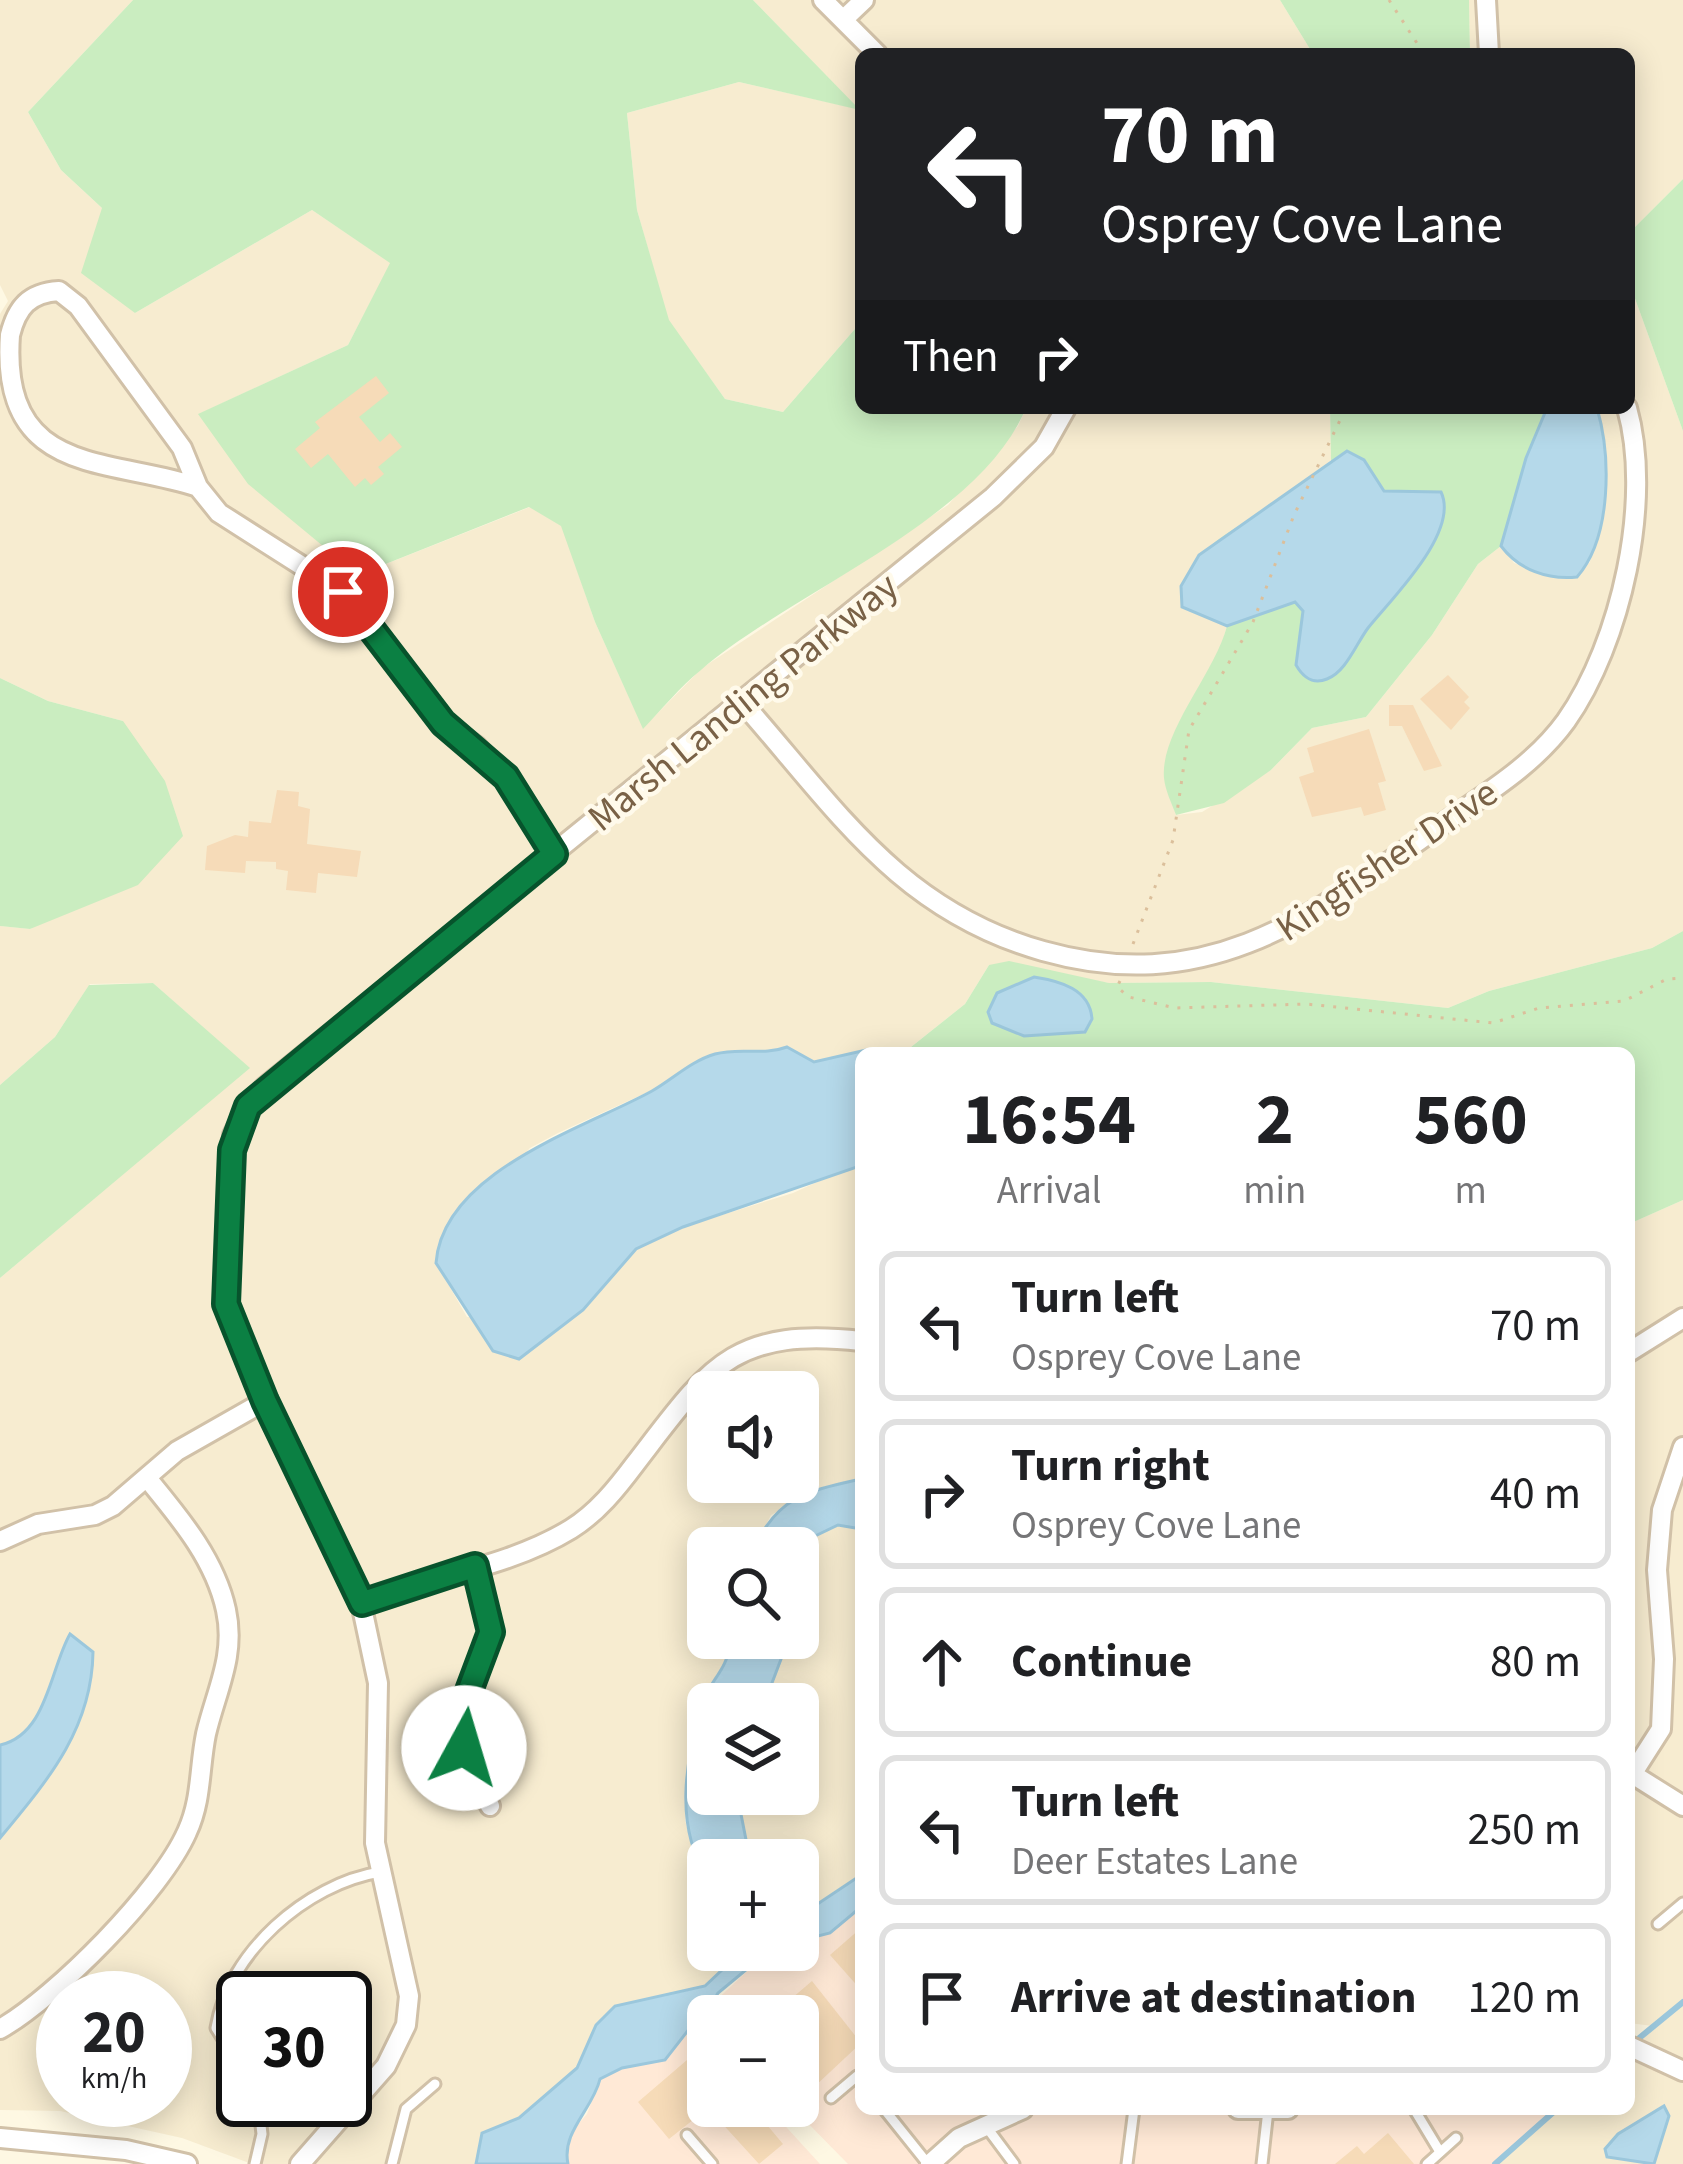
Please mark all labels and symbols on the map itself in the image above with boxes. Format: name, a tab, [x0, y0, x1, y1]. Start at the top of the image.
pin	[292, 541, 394, 643]
street label: Marsh Landing Parkway	[576, 560, 911, 846]
street label: Kingfisher Drive	[1265, 766, 1509, 956]
position arrow	[401, 1685, 527, 1811]
speed limit sign: 30	[216, 1971, 372, 2127]

